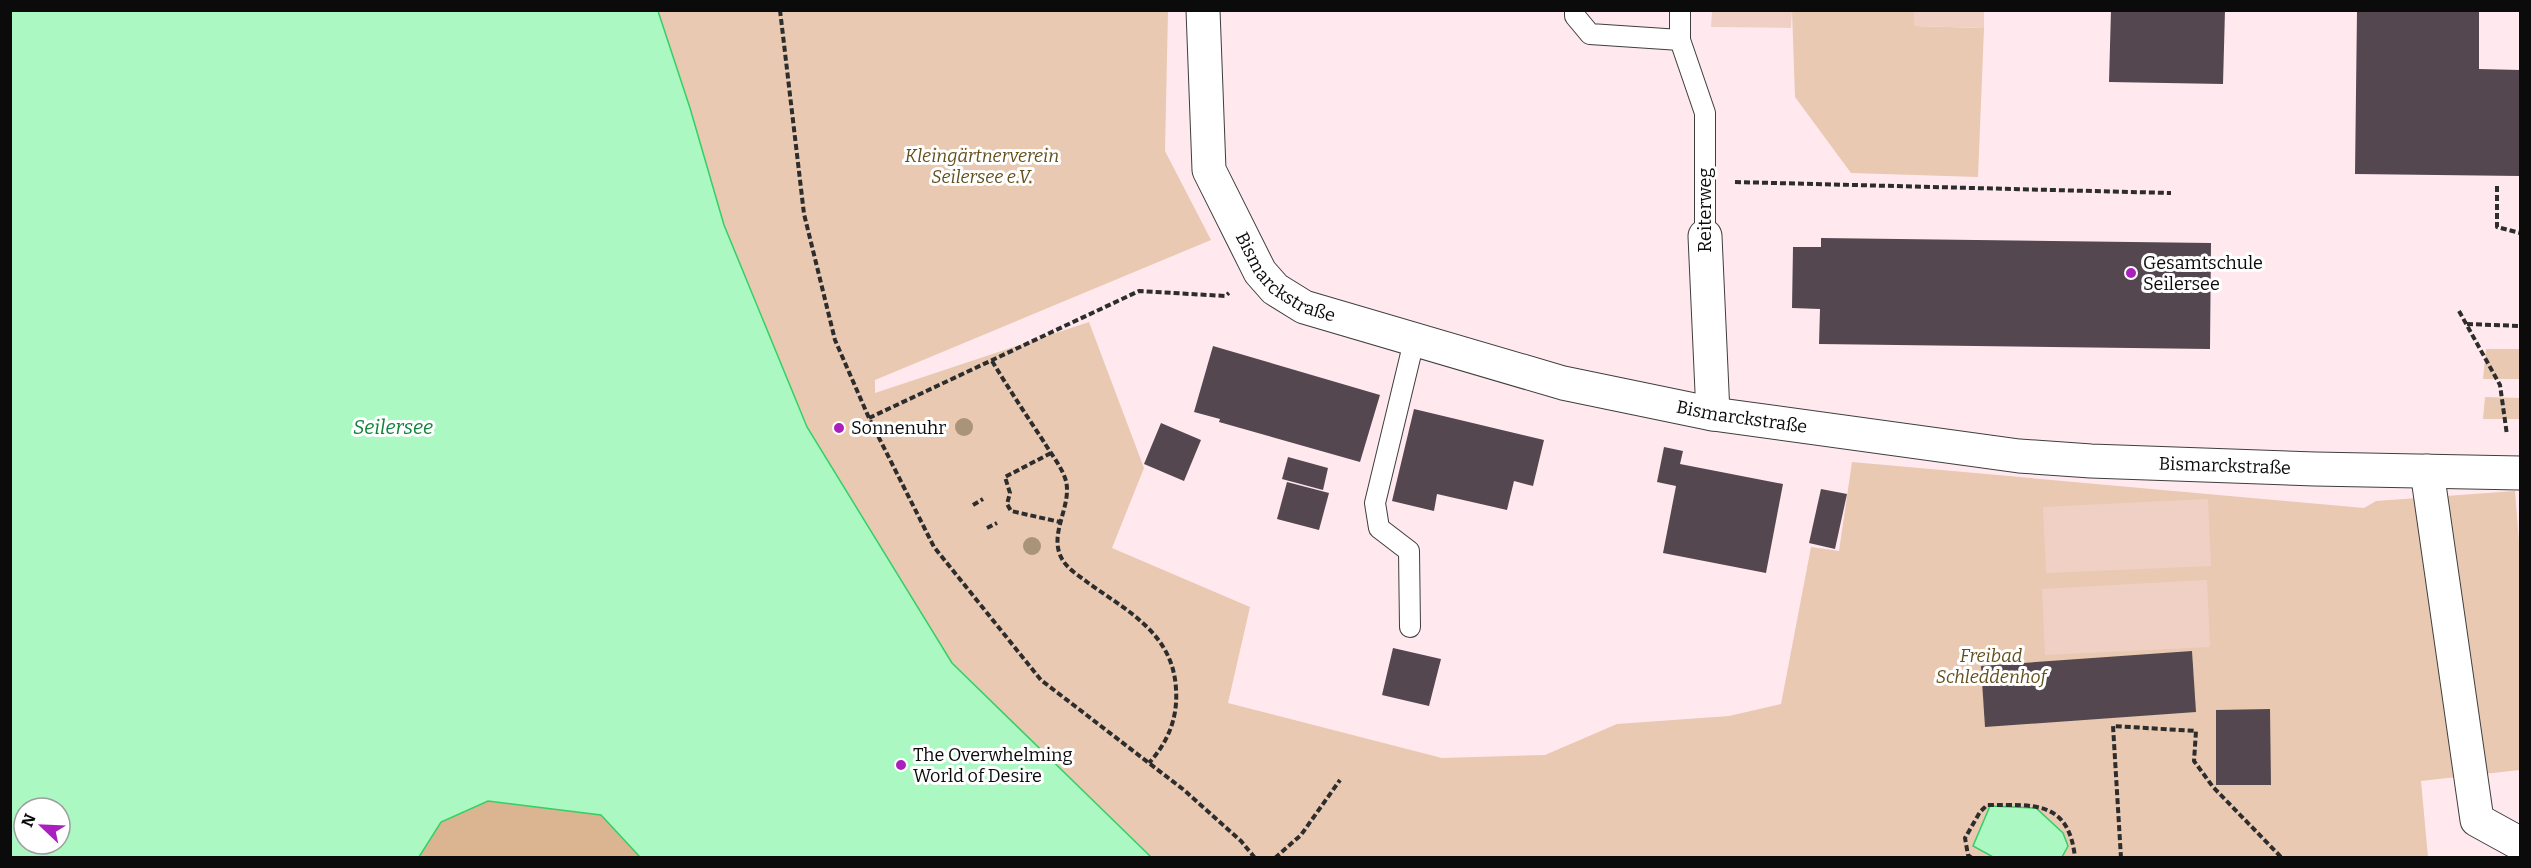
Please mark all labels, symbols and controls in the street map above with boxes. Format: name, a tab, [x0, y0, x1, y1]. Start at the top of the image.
park label: Kleingärtnerverein Seilersee e.V.	[905, 145, 1059, 188]
street label: Reiterweg	[1694, 168, 1716, 252]
street label: Bismarckstraße	[1231, 228, 1338, 327]
place label: Gesamtschule Seilersee	[2143, 252, 2263, 295]
marker: Gesamtschule Seilersee	[2124, 266, 2138, 280]
street label: Bismarckstraße	[1674, 396, 1809, 438]
water label: Seilersee	[353, 415, 433, 439]
place label: Sonnenuhr	[851, 417, 946, 439]
marker: Sonnenuhr	[832, 421, 846, 435]
street label: Bismarckstraße	[2158, 452, 2291, 479]
park label: Freibad Schleddenhof	[1936, 645, 2049, 688]
place label: The Overwhelming World of Desire	[913, 744, 1073, 787]
marker: The Overwhelming World of Desire	[894, 758, 908, 772]
north arrow	[12, 796, 72, 856]
text: N	[17, 811, 40, 830]

